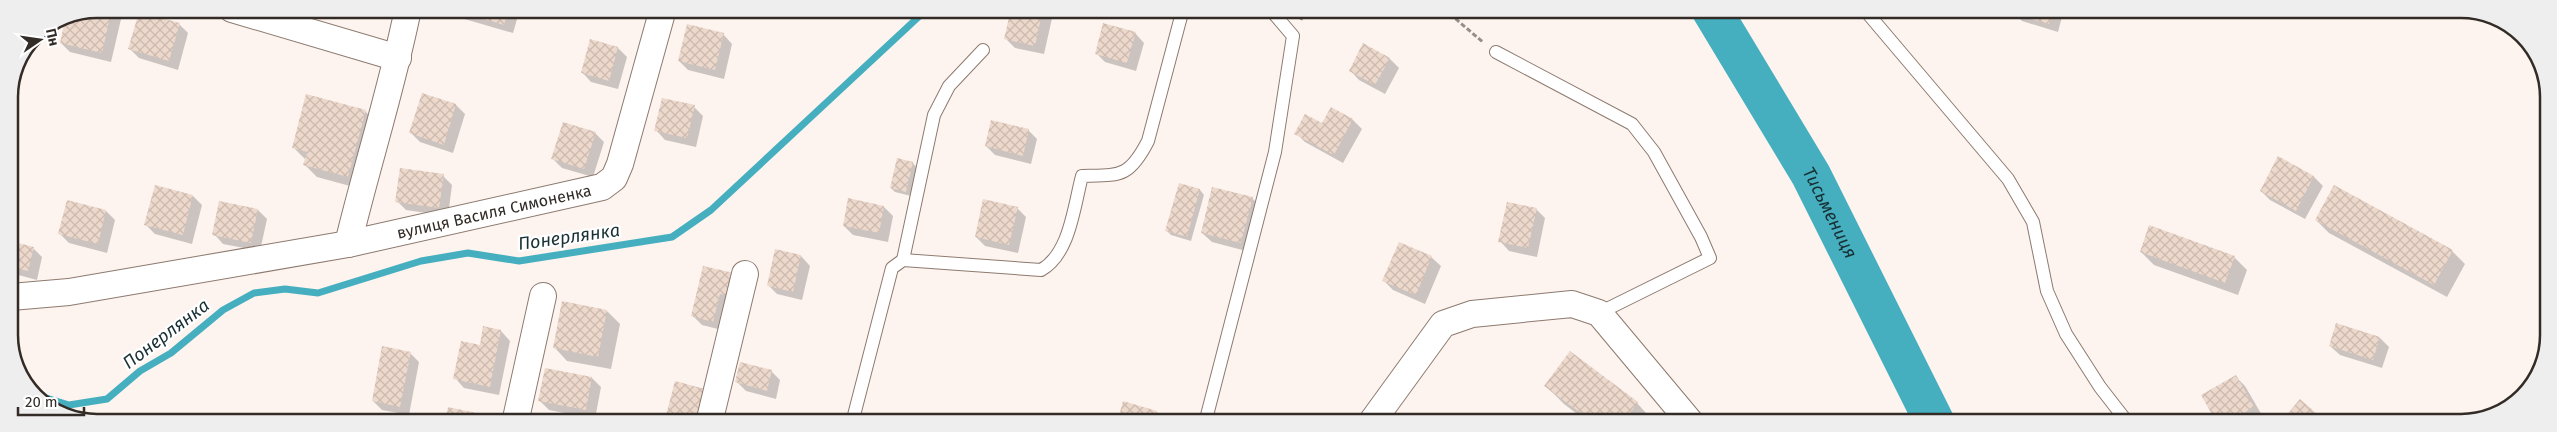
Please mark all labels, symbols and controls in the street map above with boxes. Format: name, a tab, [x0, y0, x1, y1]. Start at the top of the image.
north arrow	[15, 15, 65, 65]
text: Пн	[42, 27, 62, 48]
water label: Тисьмениця	[1798, 163, 1862, 262]
street label: вулиця Василя Симоненка	[395, 180, 593, 242]
water label: Понерлянка	[517, 219, 621, 255]
water label: Понерлянка	[118, 294, 214, 374]
scale bar	[18, 384, 84, 416]
text: 20 m	[25, 393, 58, 411]

